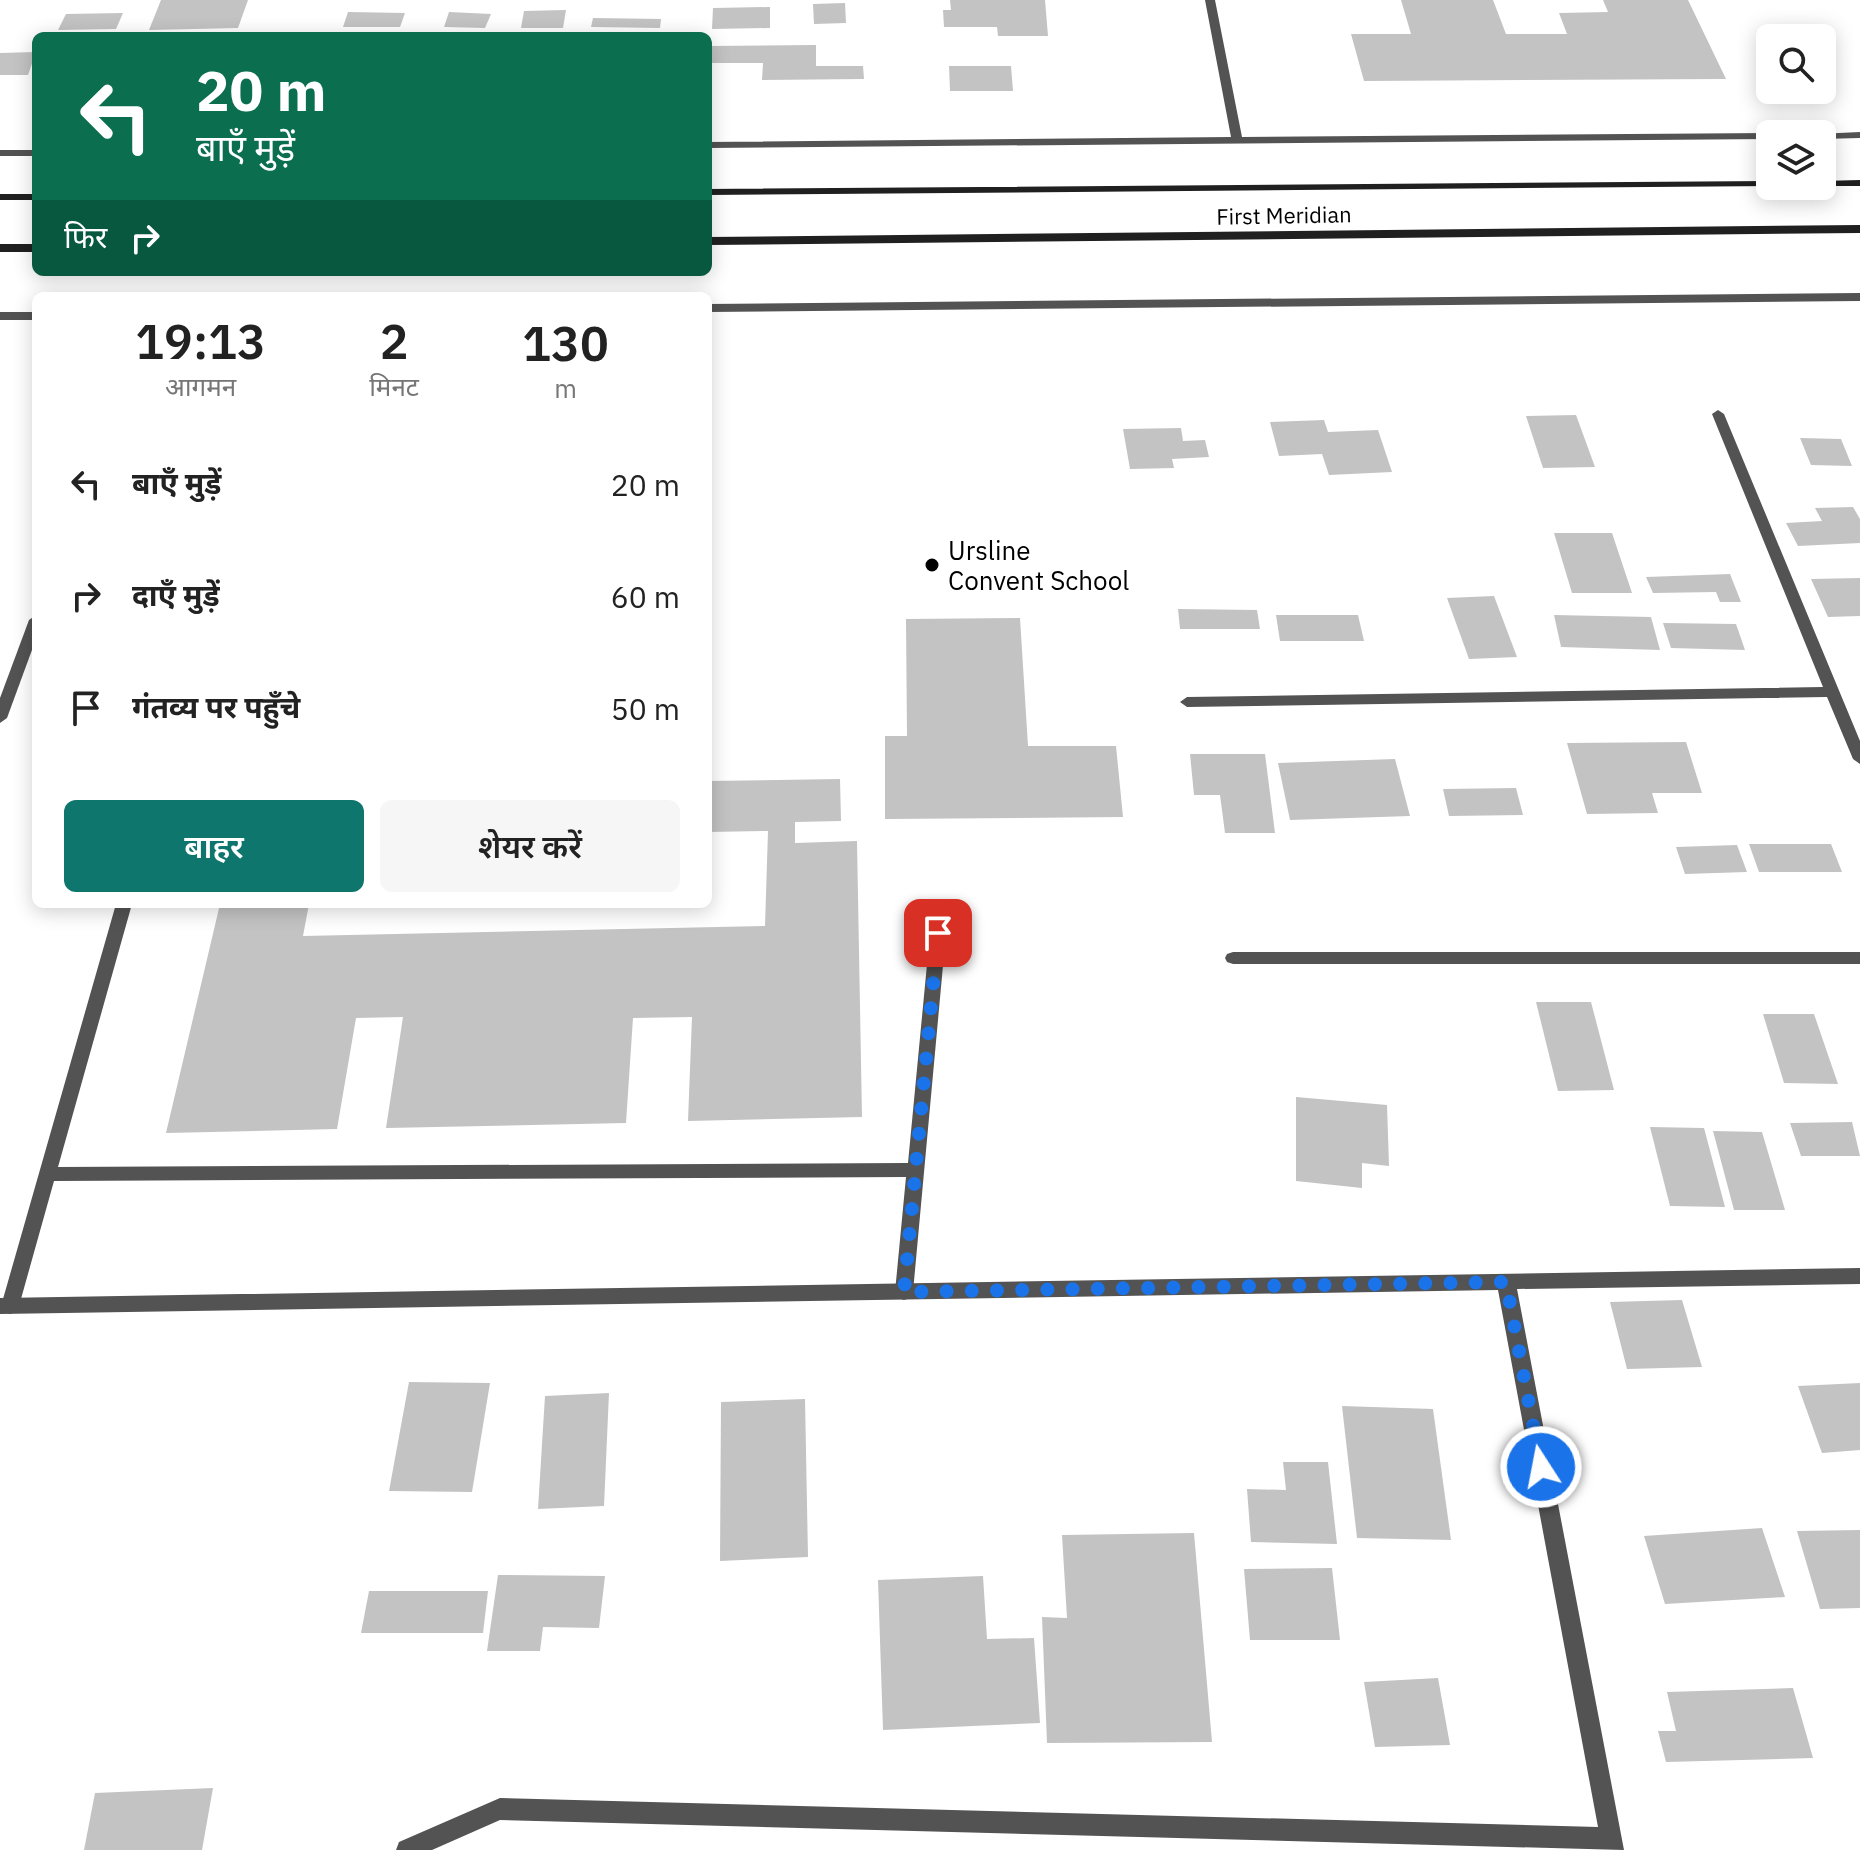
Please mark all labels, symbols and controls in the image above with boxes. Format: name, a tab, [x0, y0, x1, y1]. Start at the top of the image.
map controls	[1756, 24, 1836, 200]
button: search	[1756, 24, 1836, 104]
text: 20 m	[196, 54, 326, 126]
icon: left	[64, 64, 168, 168]
button: layers	[1756, 120, 1836, 200]
text: बाएँ मुड़ें	[196, 124, 295, 171]
street label: First Meridian	[1216, 199, 1352, 231]
icon: right	[123, 216, 167, 260]
text: फिर	[64, 217, 107, 256]
text: 19:13	[135, 310, 266, 372]
text: 2	[380, 310, 408, 372]
text: 130	[522, 312, 609, 374]
text: आगमन	[165, 369, 236, 403]
text: मिनट	[369, 369, 419, 403]
text: m	[554, 371, 577, 405]
icon: left	[64, 462, 108, 506]
text: बाएँ मुड़ें	[132, 463, 221, 502]
text: 20 m	[611, 465, 680, 504]
place label: Ursline Convent School	[948, 533, 1129, 597]
marker: Ursline Convent School	[923, 556, 941, 574]
icon: right	[64, 574, 108, 618]
text: दाएँ मुड़ें	[132, 575, 220, 614]
text: 60 m	[611, 577, 680, 616]
icon: arrive	[64, 686, 108, 730]
text: गंतव्य पर पहुँचे	[132, 687, 300, 726]
text: 50 m	[611, 689, 680, 728]
button: बाहर	[64, 800, 364, 892]
button: शेयर करें	[380, 800, 680, 892]
pin	[904, 899, 972, 967]
icon: arrive	[916, 911, 960, 955]
position arrow	[1499, 1425, 1583, 1509]

